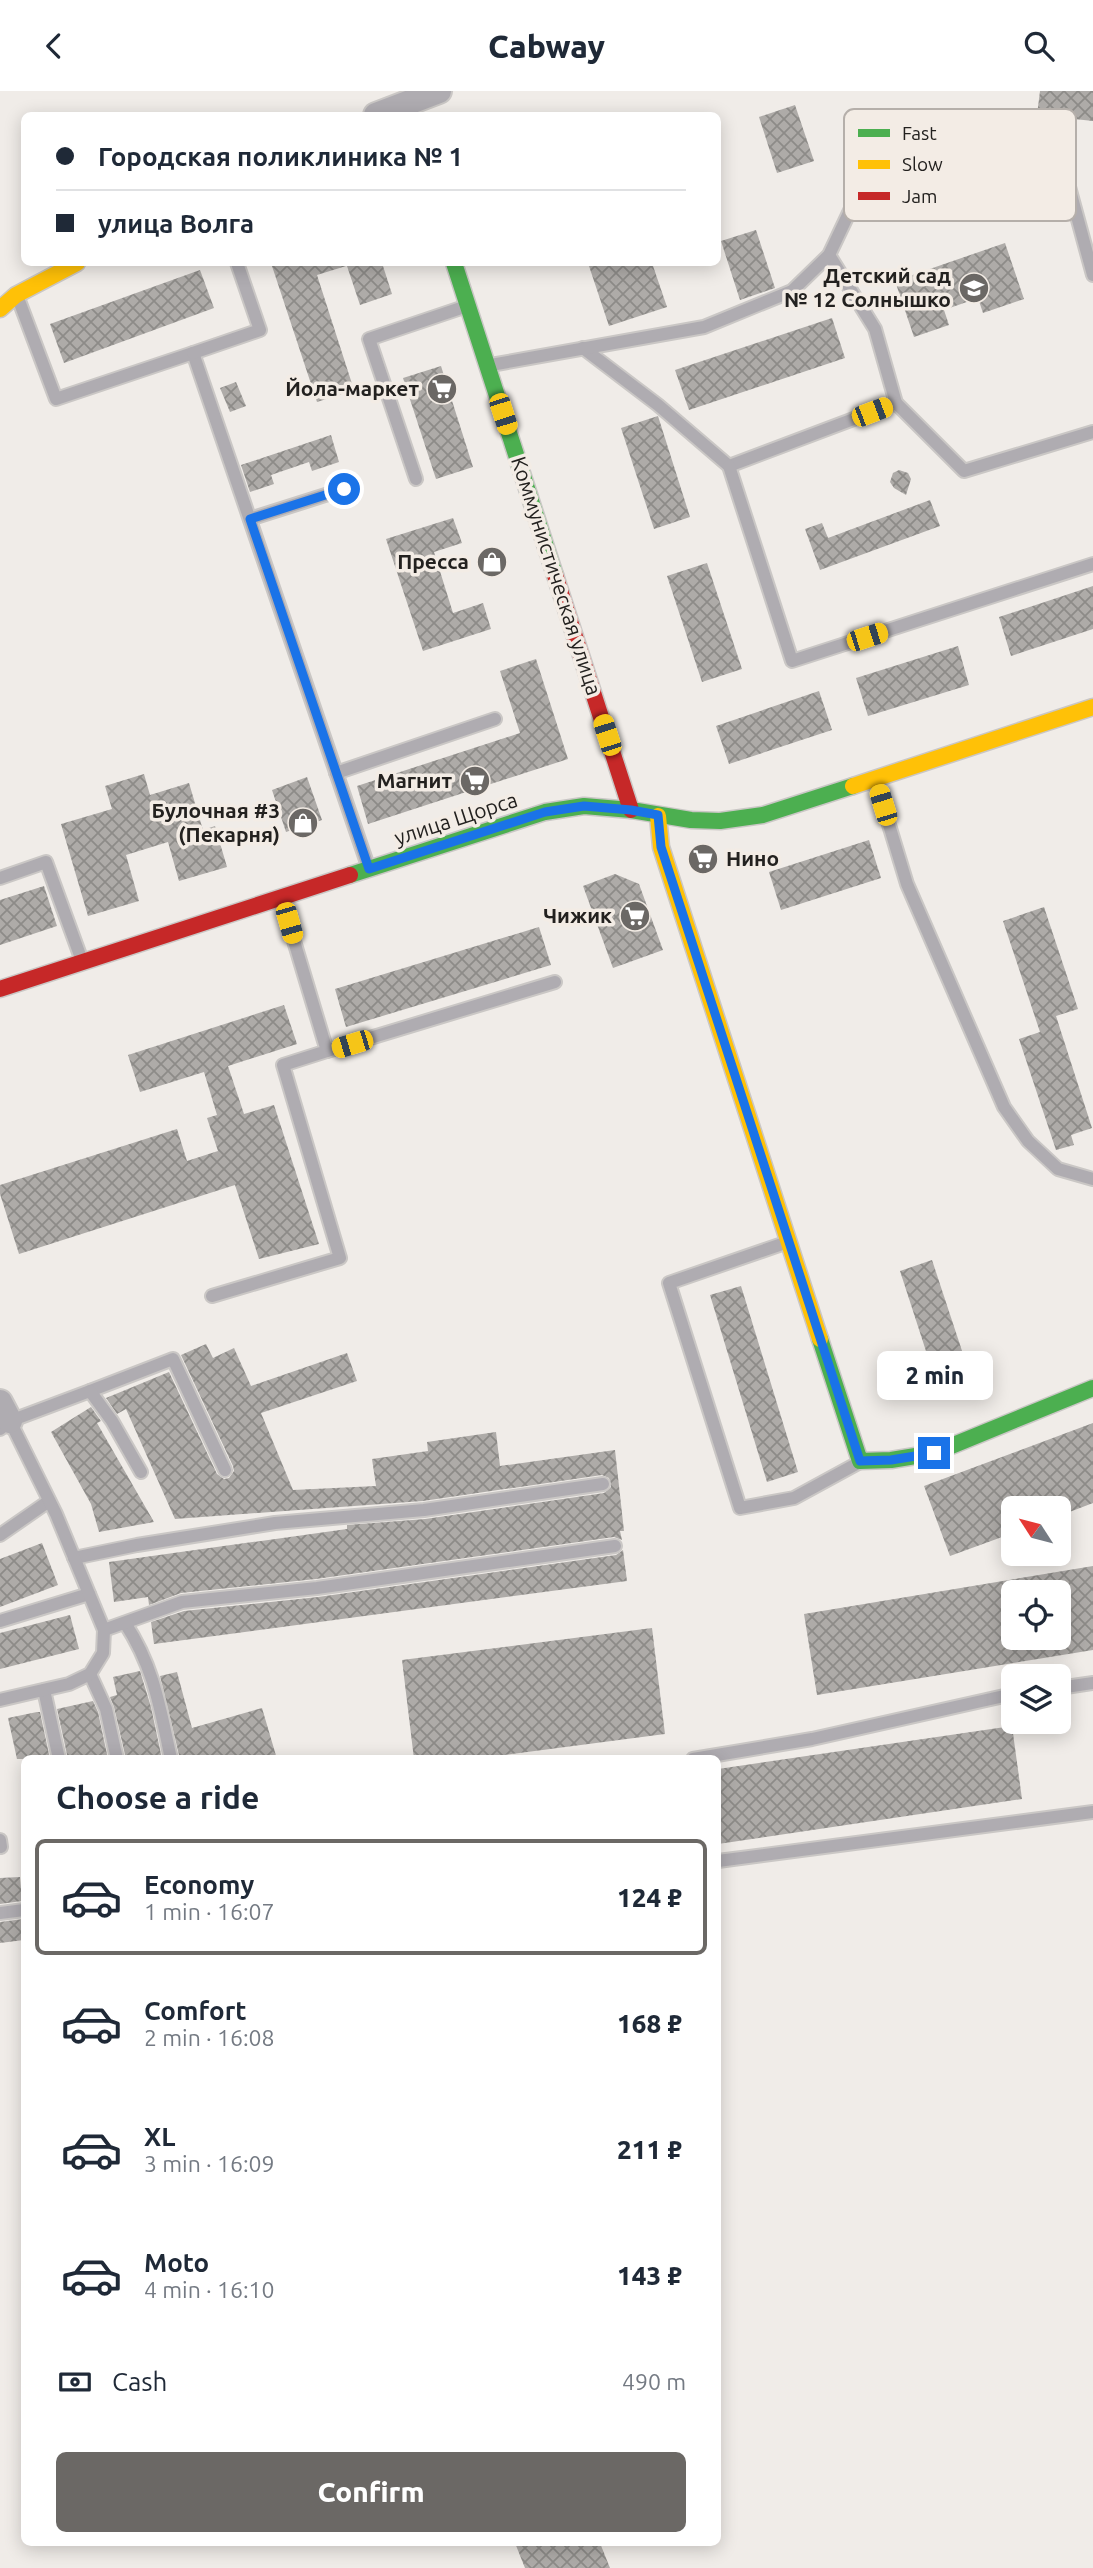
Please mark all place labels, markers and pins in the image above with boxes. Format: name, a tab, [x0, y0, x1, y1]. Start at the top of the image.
place label: Детский сад № 12 Солнышко	[784, 263, 951, 311]
school or university icon: Детский сад № 12 Солнышко	[957, 271, 991, 305]
supermarket icon: Йола-маркет	[425, 372, 459, 406]
place label: Йола-маркет	[285, 376, 419, 400]
shop icon: Пресса	[475, 545, 509, 579]
place label: Пресса	[397, 549, 469, 573]
supermarket icon: Магнит	[458, 764, 492, 798]
place label: Магнит	[377, 768, 452, 792]
place label: Булочная #3 (Пекарня)	[152, 798, 280, 846]
shop icon: Булочная #3 (Пекарня)	[286, 806, 320, 840]
supermarket icon: Нино	[686, 842, 720, 876]
place label: Нино	[726, 846, 779, 870]
supermarket icon: Чижик	[618, 899, 652, 933]
place label: Чижик	[543, 903, 612, 927]

